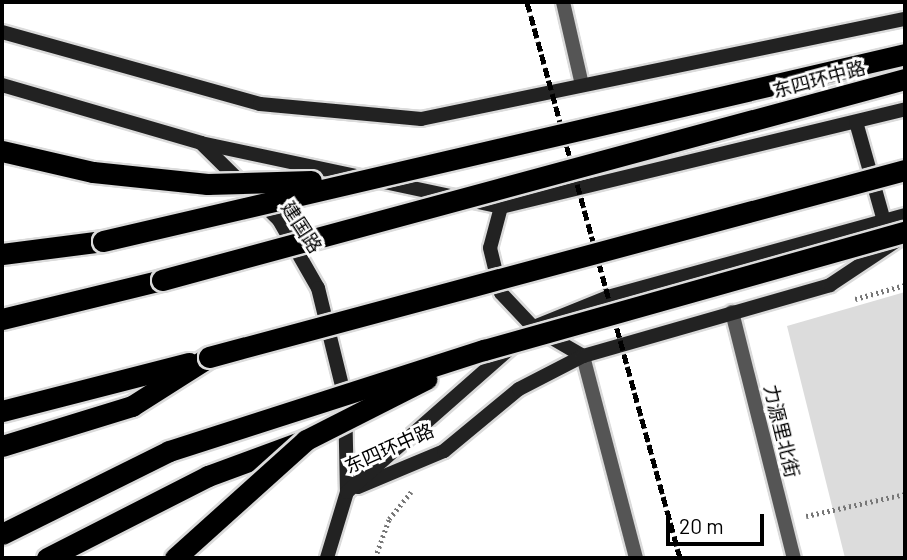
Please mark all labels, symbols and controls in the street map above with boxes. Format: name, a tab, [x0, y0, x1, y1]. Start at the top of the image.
street label: 东四环中路	[770, 56, 868, 102]
street label: 建国路	[277, 197, 327, 257]
street label: 力源里北街	[759, 382, 805, 480]
street label: 东四环中路	[341, 418, 437, 478]
scale bar	[669, 500, 767, 544]
text: 20 m	[679, 513, 724, 538]

